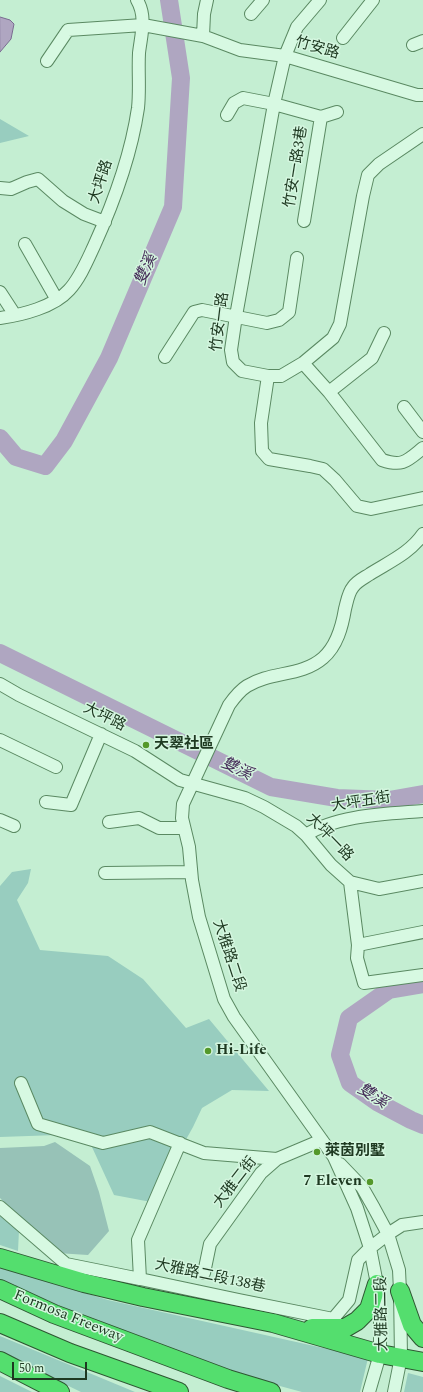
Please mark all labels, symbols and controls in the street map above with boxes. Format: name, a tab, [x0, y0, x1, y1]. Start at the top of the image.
street label: 竹安路	[293, 34, 341, 64]
street label: 竹安一路3巷	[282, 125, 312, 209]
street label: 大坪路	[86, 158, 118, 206]
water label: 雙溪	[132, 252, 162, 288]
street label: 竹安一路	[208, 291, 234, 353]
street label: 大坪路	[80, 700, 128, 736]
place label: 天翠社區	[154, 736, 214, 754]
marker: 天翠社區	[141, 740, 151, 750]
water label: 雙溪	[217, 754, 255, 786]
street label: 大坪五街	[330, 789, 392, 817]
street label: 大坪一路	[302, 810, 356, 866]
street label: 大雅路二段	[208, 918, 248, 994]
place label: Hi-Life	[216, 1042, 267, 1060]
marker: Hi-Life	[203, 1046, 213, 1056]
water label: 雙溪	[353, 1080, 391, 1114]
place label: 萊茵別墅	[325, 1143, 385, 1161]
marker: 萊茵別墅	[312, 1147, 322, 1157]
street label: 大雅二街	[210, 1154, 262, 1212]
place label: 7 Eleven	[303, 1173, 362, 1191]
marker: 7 Eleven	[365, 1177, 375, 1187]
street label: 大雅路二段138巷	[153, 1257, 267, 1297]
street label: 大雅路二段	[373, 1276, 393, 1352]
street label: Formosa Freeway	[11, 1287, 125, 1347]
scale bar	[14, 1354, 89, 1380]
text: 50 m	[19, 1359, 44, 1378]

